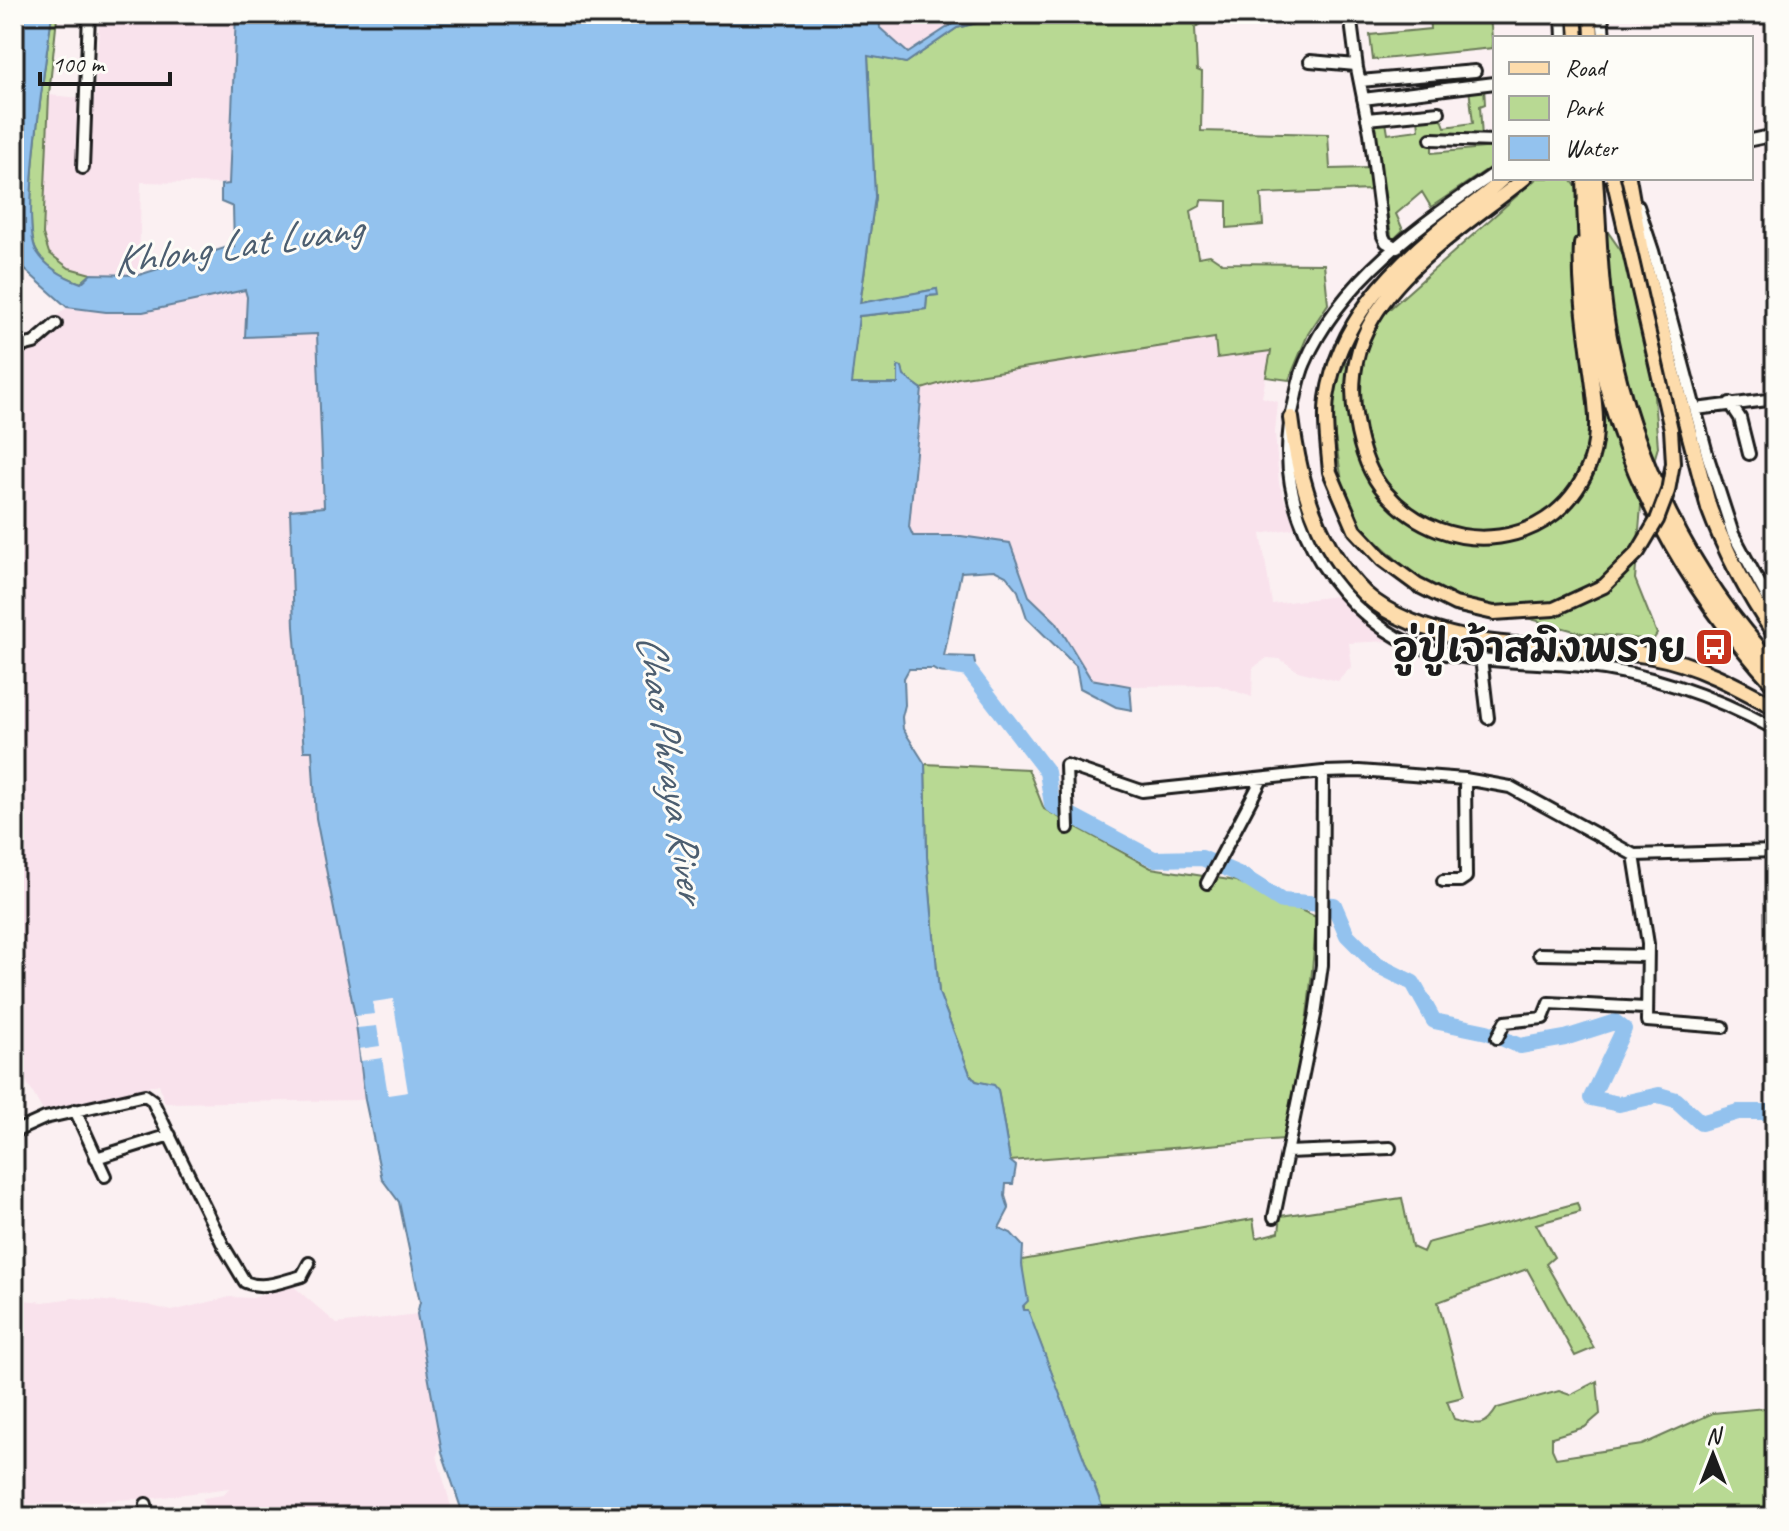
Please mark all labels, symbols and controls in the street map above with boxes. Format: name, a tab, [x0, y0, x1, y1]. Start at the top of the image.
scale bar	[40, 36, 170, 86]
legend	[1493, 36, 1753, 180]
text: 100 m	[52, 49, 106, 79]
text: Road	[1565, 53, 1609, 83]
text: Park	[1565, 93, 1605, 123]
text: Water	[1565, 133, 1620, 163]
water label: Khlong Lat Luang	[109, 200, 370, 288]
place label: อู่ปู่เจ้าสมิงพราย	[1393, 622, 1686, 676]
bus stop icon: อู่ปู่เจ้าสมิงพราย	[1693, 626, 1735, 668]
water label: Chao Phraya River	[624, 630, 720, 911]
north arrow	[1673, 1415, 1753, 1495]
text: N	[1706, 1422, 1723, 1450]

